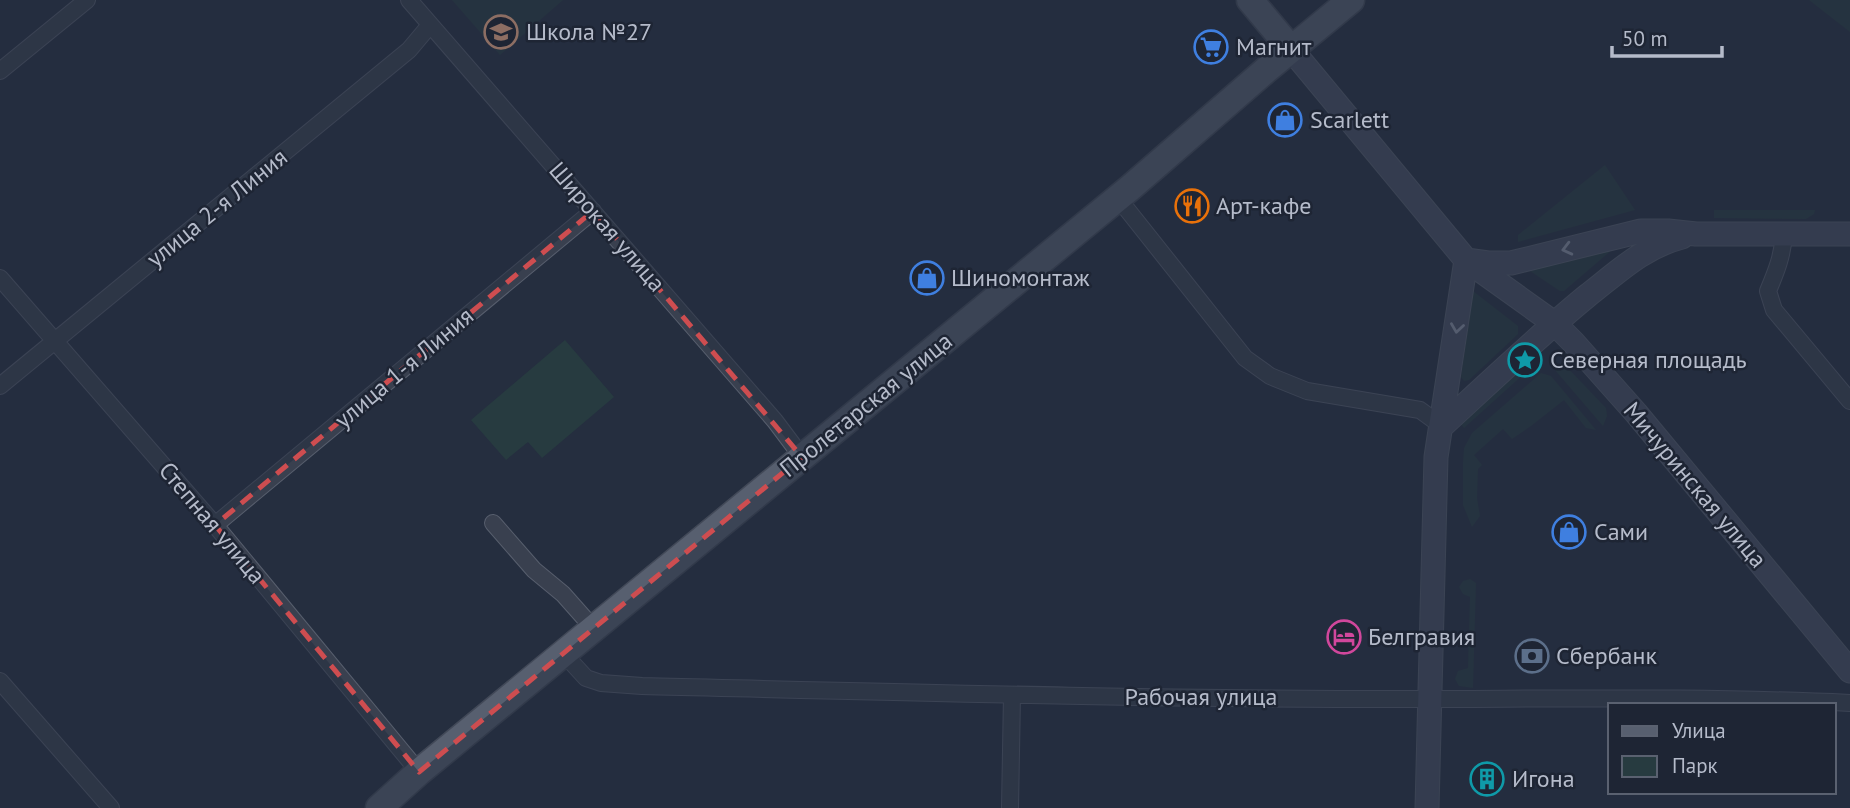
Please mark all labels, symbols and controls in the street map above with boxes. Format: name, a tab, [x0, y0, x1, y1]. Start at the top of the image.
school or university icon: Школа №27	[482, 13, 520, 51]
scale bar	[1612, 14, 1722, 58]
place label: Школа №27	[526, 16, 652, 47]
text: 50 m	[1622, 25, 1668, 52]
supermarket icon: Магнит	[1192, 28, 1230, 66]
place label: Магнит	[1236, 31, 1312, 62]
shop icon: Scarlett	[1266, 101, 1304, 139]
place label: Scarlett	[1310, 104, 1389, 135]
street label: улица 2-я Линия	[140, 141, 293, 274]
street label: Широкая улица	[542, 155, 672, 298]
restaurant icon: Арт-кафе	[1173, 187, 1211, 225]
place label: Арт-кафе	[1216, 190, 1311, 221]
one-way arrow	[1561, 241, 1573, 255]
shop icon: Шиномонтаж	[908, 259, 946, 297]
place label: Шиномонтаж	[951, 262, 1090, 293]
street label: улица 1-я Линия	[328, 300, 480, 435]
one-way arrow	[1450, 322, 1465, 333]
street label: Пролетарская улица	[773, 325, 958, 484]
place icon: Северная площадь	[1506, 341, 1544, 379]
place label: Северная площадь	[1550, 344, 1747, 375]
street label: Мичуринская улица	[1617, 395, 1774, 574]
street label: Степная улица	[152, 455, 273, 590]
shop icon: Сами	[1550, 513, 1588, 551]
place label: Сами	[1594, 516, 1648, 547]
hotel icon: Белгравия	[1325, 618, 1363, 656]
place label: Белгравия	[1368, 621, 1475, 652]
bank icon: Сбербанк	[1513, 637, 1551, 675]
place label: Сбербанк	[1556, 640, 1657, 671]
street label: Рабочая улица	[1125, 681, 1277, 712]
legend	[1608, 703, 1836, 794]
text: Улица	[1672, 717, 1726, 744]
text: Парк	[1672, 752, 1718, 779]
building icon: Игона	[1468, 760, 1506, 798]
place label: Игона	[1512, 763, 1575, 794]

